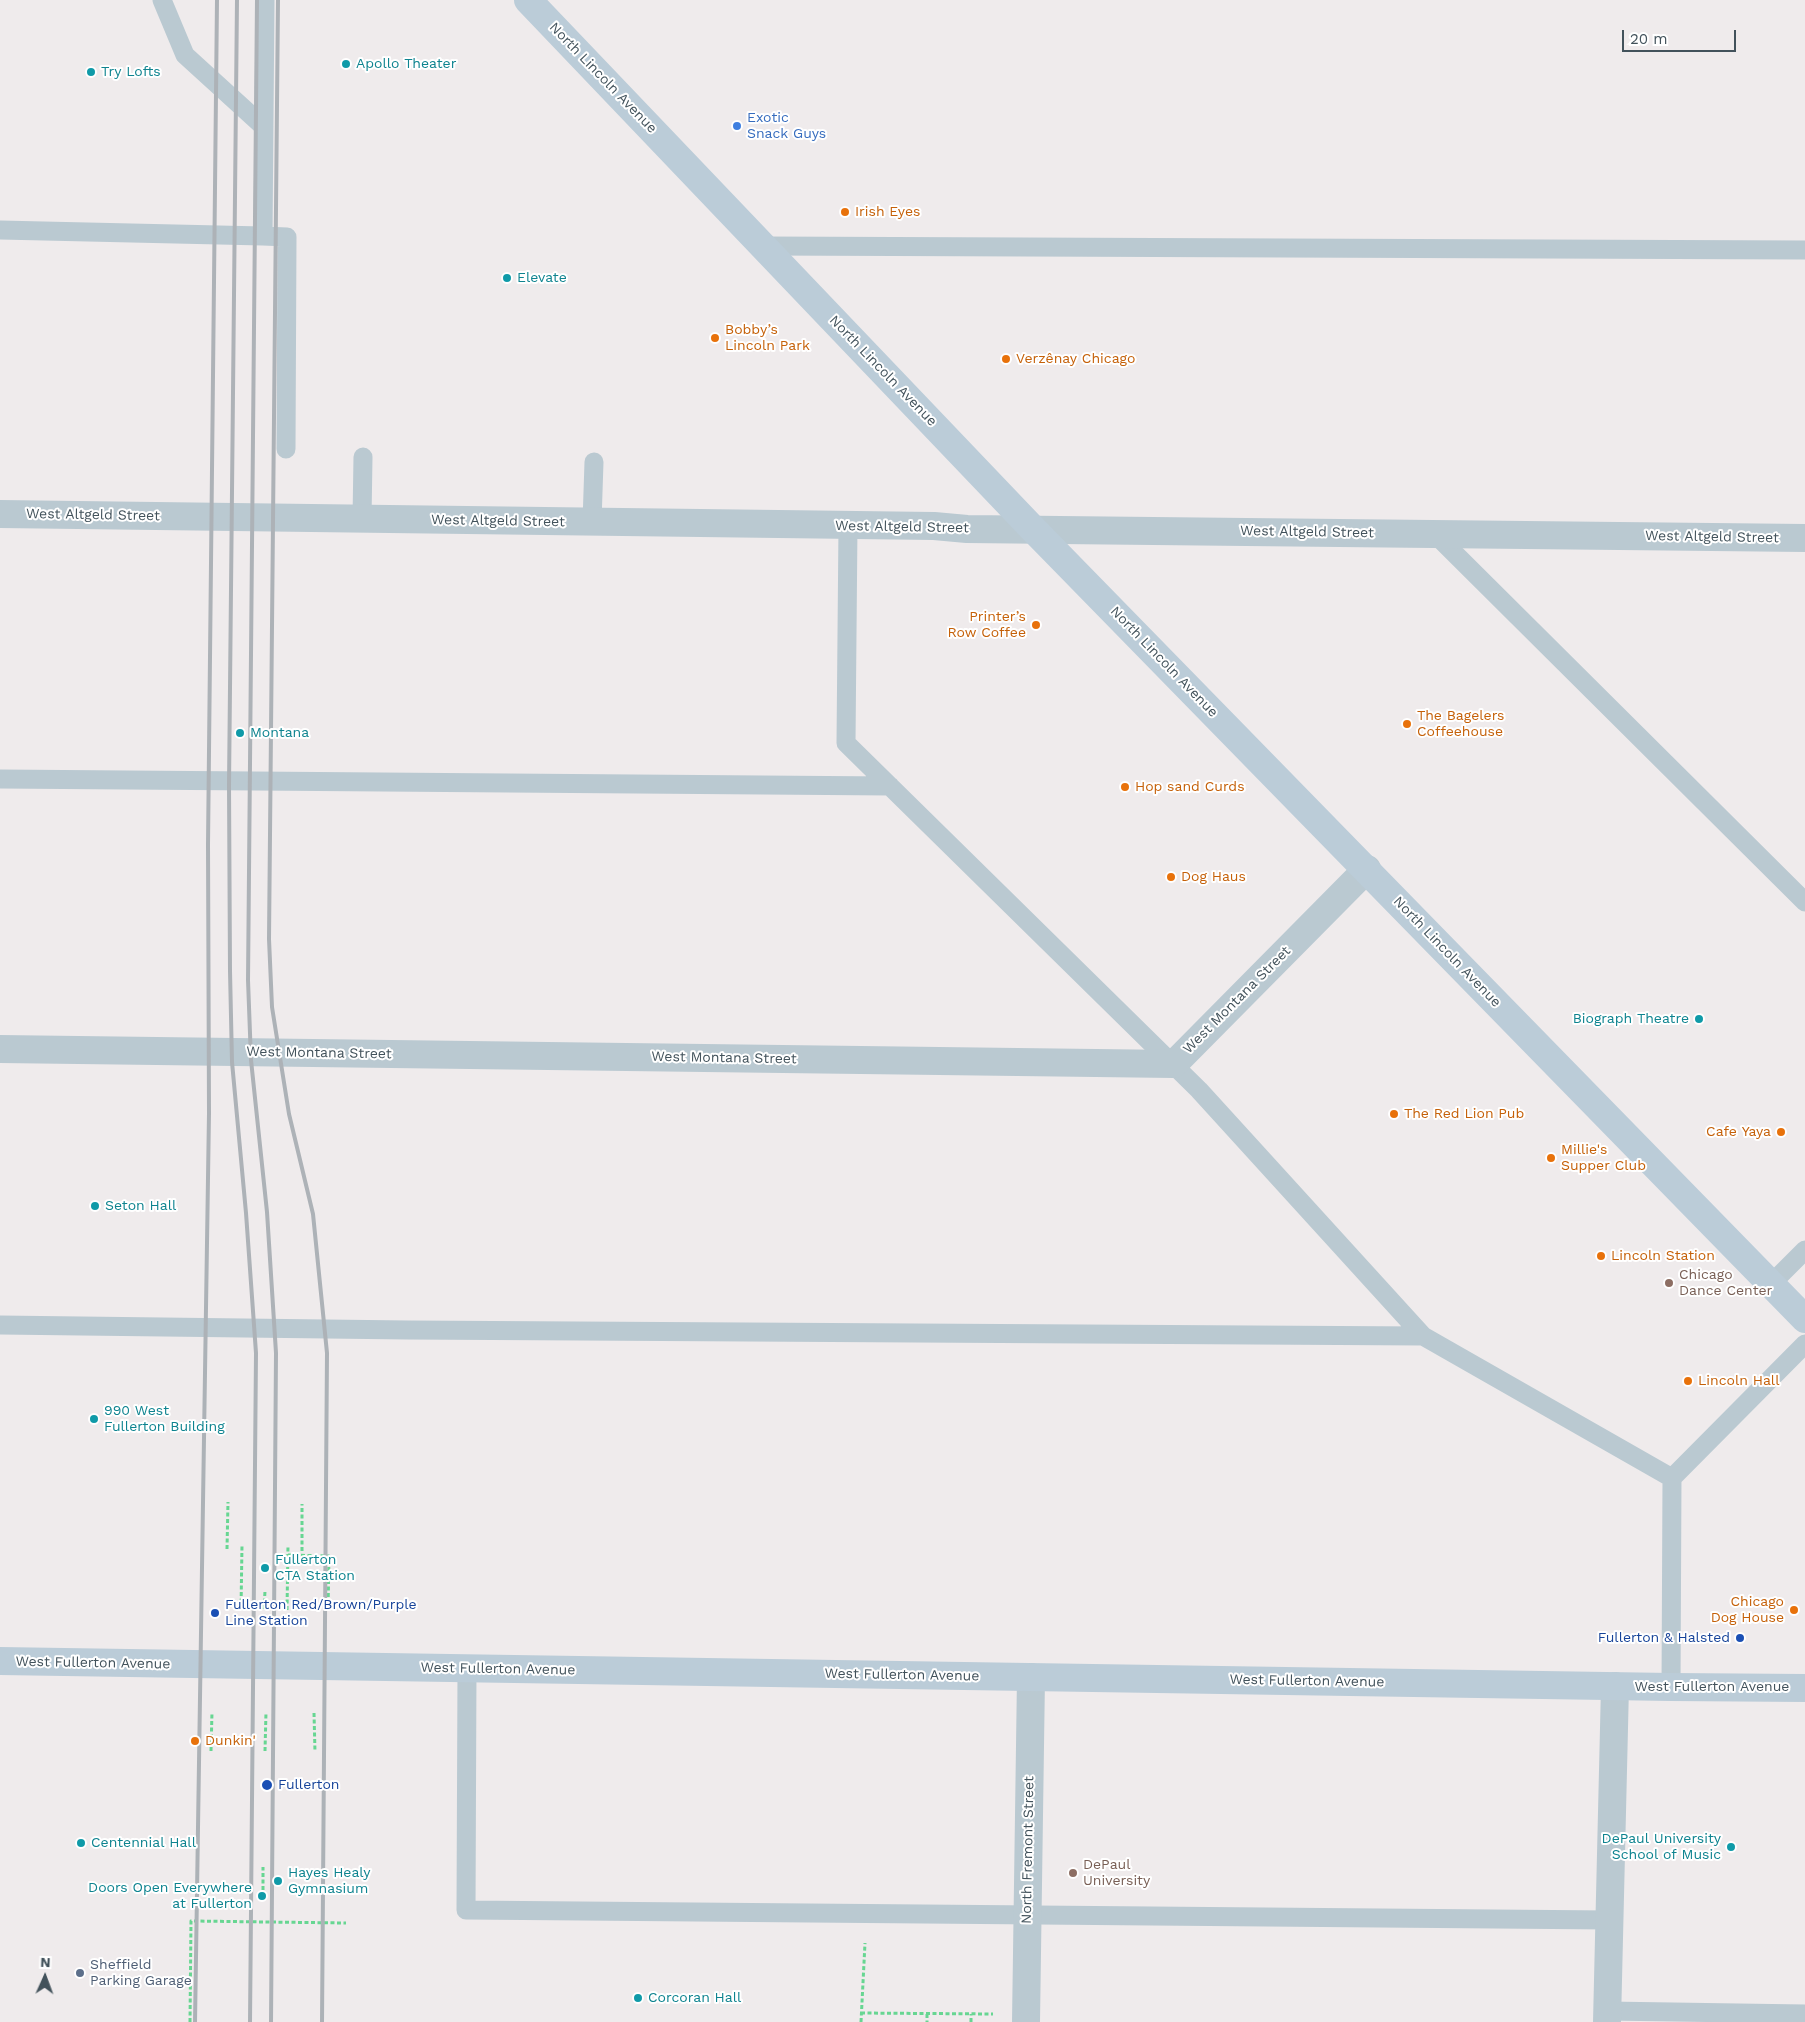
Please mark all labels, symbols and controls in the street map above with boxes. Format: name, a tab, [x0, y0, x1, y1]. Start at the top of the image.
street label: North Lincoln Avenue	[546, 19, 660, 137]
scale bar	[1625, 20, 1739, 52]
text: 20 m	[1630, 30, 1668, 48]
place label: Apollo Theater	[356, 56, 456, 72]
marker: Apollo Theater	[340, 58, 352, 70]
place label: Try Lofts	[101, 64, 161, 80]
marker: Try Lofts	[85, 66, 97, 78]
place label: Exotic Snack Guys	[747, 110, 826, 142]
marker: Exotic Snack Guys	[731, 120, 743, 132]
place label: Irish Eyes	[855, 204, 920, 220]
marker: Irish Eyes	[839, 206, 851, 218]
place label: Elevate	[517, 270, 567, 286]
marker: Elevate	[501, 272, 513, 284]
street label: North Lincoln Avenue	[826, 312, 940, 430]
place label: Bobby’s Lincoln Park	[725, 322, 810, 354]
marker: Bobby’s Lincoln Park	[709, 332, 721, 344]
place label: Verzênay Chicago	[1016, 351, 1135, 367]
marker: Verzênay Chicago	[1000, 353, 1012, 365]
street label: West Altgeld Street	[26, 505, 160, 525]
street label: West Altgeld Street	[431, 511, 565, 531]
street label: West Altgeld Street	[835, 517, 969, 537]
street label: West Altgeld Street	[1240, 522, 1374, 542]
street label: West Altgeld Street	[1645, 527, 1779, 547]
street label: North Lincoln Avenue	[1107, 603, 1221, 721]
place label: Printer’s Row Coffee	[947, 609, 1026, 642]
marker: Printer’s Row Coffee	[1030, 619, 1042, 631]
place label: The Bagelers Coffeehouse	[1417, 708, 1504, 740]
marker: The Bagelers Coffeehouse	[1401, 718, 1413, 730]
place label: Montana	[250, 725, 309, 741]
marker: Montana	[234, 727, 246, 739]
place label: Hop sand Curds	[1135, 779, 1245, 795]
marker: Hop sand Curds	[1119, 781, 1131, 793]
place label: Dog Haus	[1181, 869, 1246, 885]
marker: Dog Haus	[1165, 871, 1177, 883]
street label: North Lincoln Avenue	[1390, 893, 1504, 1011]
street label: West Montana Street	[1180, 943, 1294, 1057]
place label: Biograph Theatre	[1573, 1011, 1689, 1027]
marker: Biograph Theatre	[1693, 1013, 1705, 1025]
street label: West Montana Street	[246, 1043, 392, 1063]
street label: West Montana Street	[651, 1048, 797, 1068]
place label: The Red Lion Pub	[1404, 1106, 1524, 1122]
marker: The Red Lion Pub	[1388, 1108, 1400, 1120]
place label: Cafe Yaya	[1706, 1124, 1771, 1140]
marker: Cafe Yaya	[1775, 1126, 1787, 1138]
place label: Millie's Supper Club	[1561, 1142, 1646, 1174]
marker: Millie's Supper Club	[1545, 1152, 1557, 1164]
place label: Seton Hall	[105, 1198, 176, 1214]
marker: Seton Hall	[89, 1200, 101, 1212]
place label: Lincoln Station	[1611, 1248, 1715, 1264]
marker: Lincoln Station	[1595, 1250, 1607, 1262]
place label: Chicago Dance Center	[1679, 1267, 1772, 1300]
marker: Chicago Dance Center	[1663, 1277, 1675, 1289]
place label: Lincoln Hall	[1698, 1373, 1779, 1389]
marker: Lincoln Hall	[1682, 1375, 1694, 1387]
place label: 990 West Fullerton Building	[104, 1403, 225, 1435]
marker: 990 West Fullerton Building	[88, 1413, 100, 1425]
place label: Fullerton CTA Station	[275, 1552, 355, 1584]
marker: Fullerton CTA Station	[259, 1562, 271, 1574]
place label: Chicago Dog House	[1711, 1594, 1784, 1626]
place label: Fullerton Red/Brown/Purple Line Station	[225, 1597, 417, 1630]
marker: Chicago Dog House	[1788, 1604, 1800, 1616]
marker: Fullerton Red/Brown/Purple Line Station	[209, 1607, 221, 1619]
place label: Fullerton & Halsted	[1598, 1630, 1730, 1646]
marker: Fullerton & Halsted	[1734, 1632, 1746, 1644]
street label: West Fullerton Avenue	[15, 1653, 171, 1673]
street label: West Fullerton Avenue	[420, 1659, 576, 1679]
street label: West Fullerton Avenue	[824, 1665, 980, 1685]
street label: West Fullerton Avenue	[1229, 1671, 1385, 1691]
street label: West Fullerton Avenue	[1635, 1679, 1789, 1695]
place label: Dunkin'	[205, 1733, 256, 1749]
marker: Dunkin'	[189, 1735, 201, 1747]
street label: North Fremont Street	[1018, 1776, 1038, 1924]
place label: Fullerton	[278, 1777, 339, 1793]
marker: Fullerton	[260, 1778, 274, 1792]
place label: DePaul University School of Music	[1602, 1831, 1721, 1864]
place label: Centennial Hall	[91, 1835, 196, 1851]
marker: Centennial Hall	[75, 1837, 87, 1849]
marker: DePaul University School of Music	[1725, 1841, 1737, 1853]
place label: DePaul University	[1083, 1857, 1150, 1890]
place label: Hayes Healy Gymnasium	[288, 1865, 370, 1898]
marker: DePaul University	[1067, 1867, 1079, 1879]
marker: Hayes Healy Gymnasium	[272, 1875, 284, 1887]
place label: Doors Open Everywhere at Fullerton	[88, 1880, 252, 1912]
marker: Doors Open Everywhere at Fullerton	[256, 1890, 268, 1902]
north arrow	[20, 1952, 70, 2002]
text: N	[40, 1954, 51, 1970]
place label: Sheffield Parking Garage	[90, 1957, 192, 1990]
marker: Sheffield Parking Garage	[74, 1967, 86, 1979]
place label: Corcoran Hall	[648, 1990, 741, 2006]
marker: Corcoran Hall	[632, 1992, 644, 2004]

